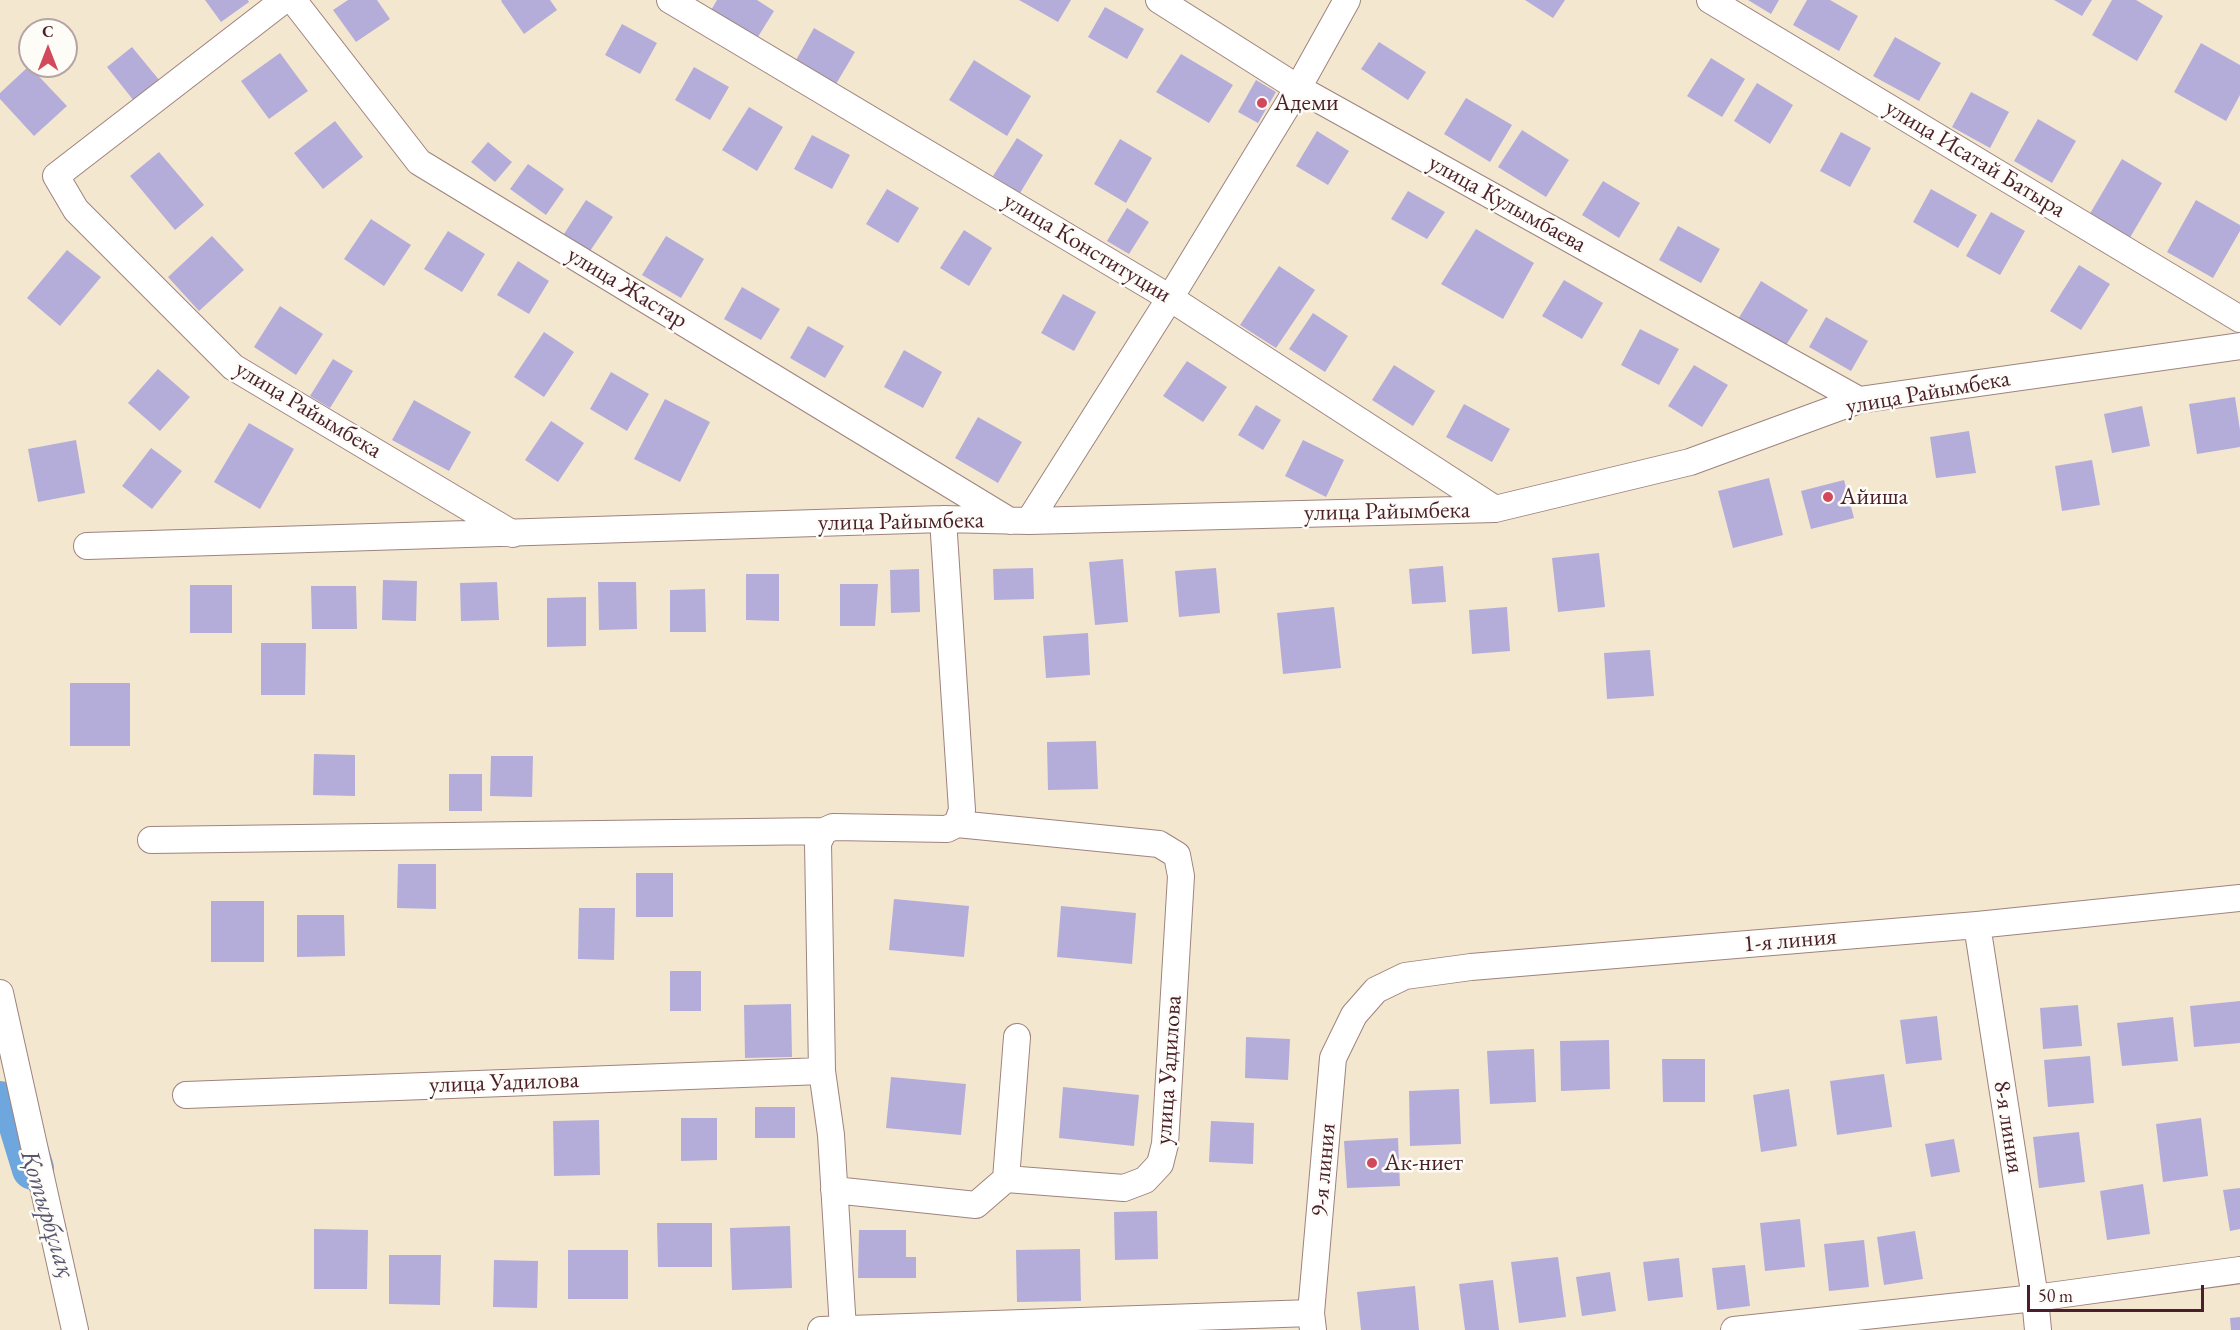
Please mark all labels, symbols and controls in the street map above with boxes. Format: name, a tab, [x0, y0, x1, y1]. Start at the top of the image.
north arrow	[18, 18, 78, 78]
text: С	[42, 21, 54, 42]
place label: Адеми	[1274, 89, 1339, 117]
street label: улица Исатай Батыра	[1879, 94, 2071, 224]
marker: Адеми	[1255, 96, 1269, 110]
street label: улица Кулымбаева	[1423, 149, 1591, 259]
street label: улица Конституции	[998, 186, 1176, 310]
street label: улица Жастар	[561, 241, 693, 335]
street label: улица Райымбека	[229, 355, 387, 465]
street label: улица Райымбека	[1844, 364, 2012, 422]
place label: Айиша	[1840, 483, 1908, 511]
marker: Айиша	[1821, 490, 1835, 504]
street label: улица Райымбека	[1304, 496, 1470, 528]
street label: улица Райымбека	[818, 506, 984, 538]
street label: 1-я линия	[1742, 923, 1838, 959]
street label: улица Уадилова	[1149, 994, 1189, 1146]
street label: улица Уадилова	[429, 1066, 579, 1100]
street label: 8-я линия	[1986, 1078, 2030, 1176]
street label: 9-я линия	[1306, 1122, 1342, 1218]
water label: Қотырбұлақ	[13, 1146, 81, 1282]
place label: Ак-ниет	[1384, 1149, 1463, 1177]
marker: Ак-ниет	[1365, 1156, 1379, 1170]
scale bar	[2030, 1273, 2207, 1311]
text: 50 m	[2038, 1284, 2073, 1307]

